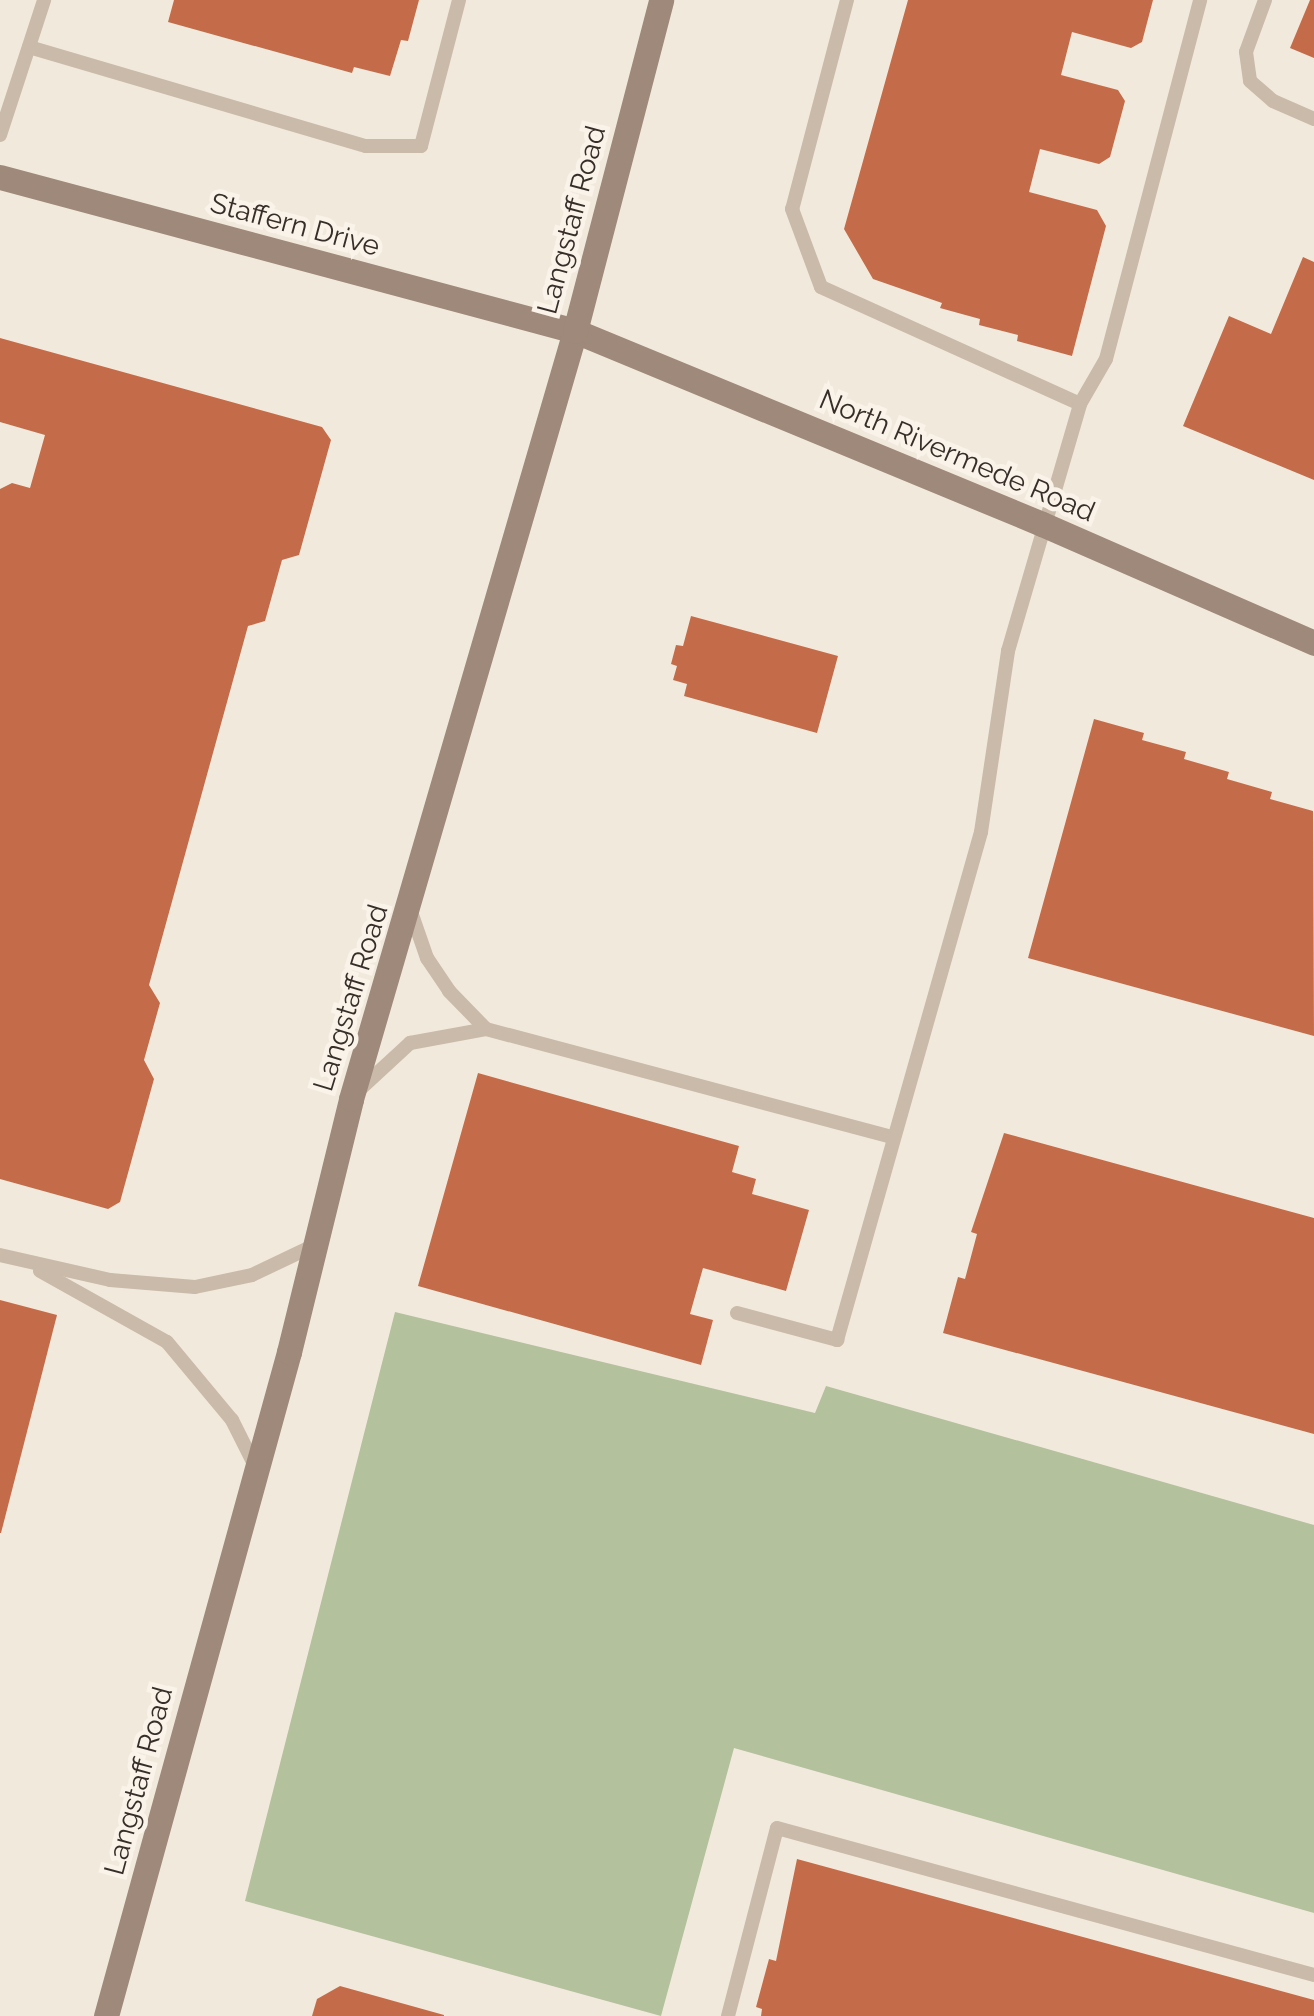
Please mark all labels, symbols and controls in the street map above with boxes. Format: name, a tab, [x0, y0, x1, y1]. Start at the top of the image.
street label: Langstaff Road	[531, 122, 613, 318]
street label: Staffern Drive	[207, 186, 383, 264]
street label: North Rivermede Road	[814, 383, 1100, 529]
street label: Langstaff Road	[307, 900, 395, 1096]
street label: Langstaff Road	[98, 1683, 180, 1879]

